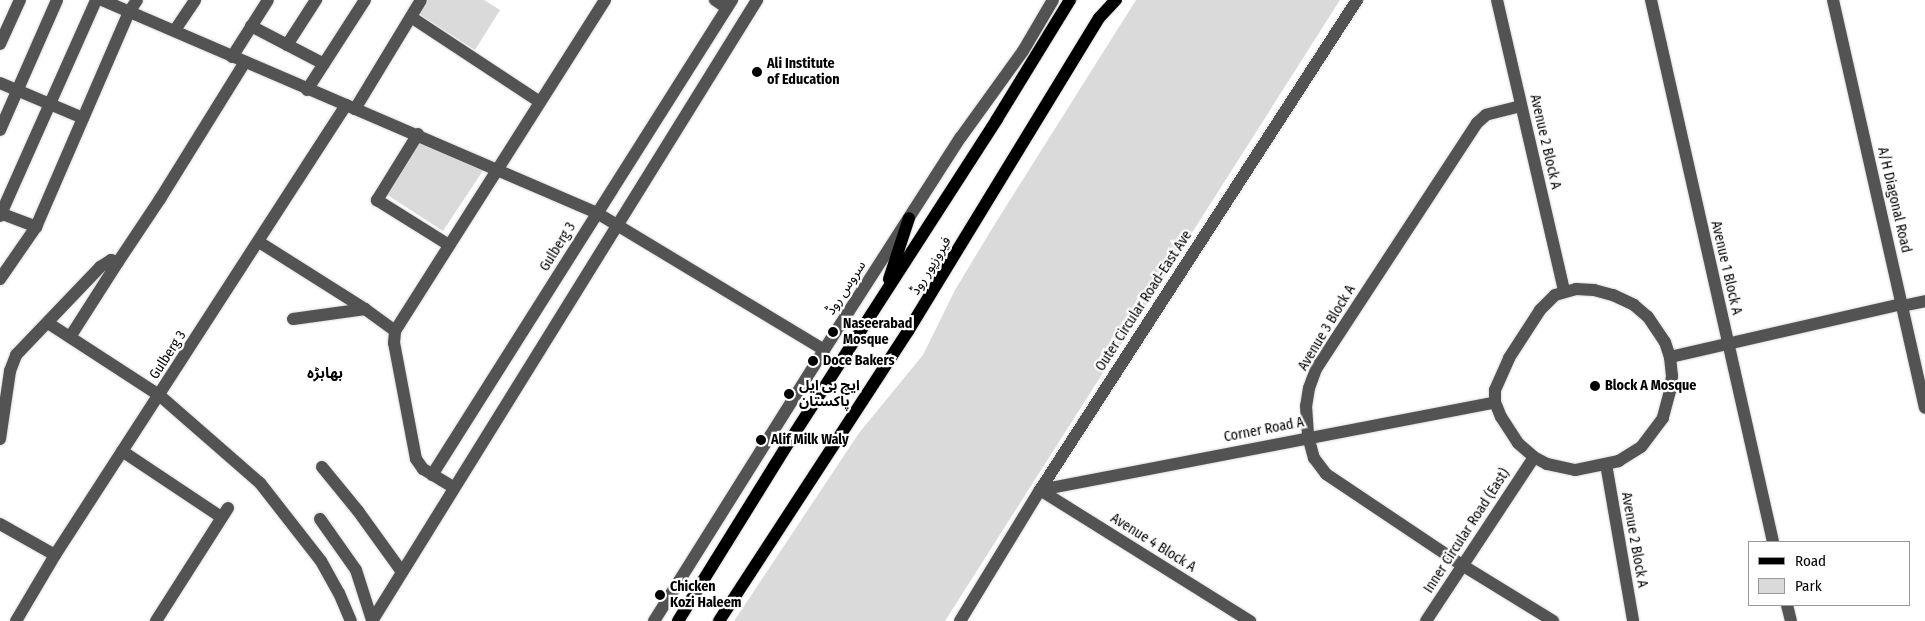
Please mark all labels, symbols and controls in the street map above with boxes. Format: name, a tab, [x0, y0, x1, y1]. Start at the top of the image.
place label: Ali Institute of Education	[767, 56, 840, 88]
marker: Ali Institute of Education	[751, 66, 763, 78]
street label: Avenue 2 Block A	[1526, 93, 1564, 191]
street label: A/H Diagonal Road	[1874, 146, 1914, 254]
street label: Avenue 1 Block A	[1707, 219, 1745, 317]
street label: Gulberg 3	[536, 220, 580, 274]
street label: Outer Circular Road-East Ave	[1092, 228, 1196, 374]
street label: فیروزپور روڈ	[907, 234, 955, 298]
street label: سروس روڈ	[822, 258, 870, 318]
street label: Avenue 3 Block A	[1295, 282, 1359, 374]
place label: Naseerabad Mosque	[843, 316, 912, 348]
marker: Naseerabad Mosque	[827, 326, 839, 338]
street label: Gulberg 3	[146, 328, 190, 382]
place label: Doce Bakers	[823, 353, 895, 369]
marker: Doce Bakers	[807, 355, 819, 367]
district label: بھابڑہ	[307, 365, 343, 383]
place label: ایچ بی ایل پاکستان	[799, 378, 860, 411]
place label: Block A Mosque	[1605, 378, 1696, 394]
marker: Block A Mosque	[1589, 380, 1601, 392]
marker: ایچ بی ایل پاکستان	[783, 388, 795, 400]
street label: Corner Road A	[1223, 414, 1305, 446]
place label: Alif Milk Waly	[771, 432, 849, 448]
marker: Alif Milk Waly	[755, 434, 767, 446]
street label: Inner Circular Road (East)	[1421, 466, 1513, 596]
street label: Avenue 2 Block A	[1617, 491, 1651, 589]
street label: Avenue 4 Block A	[1107, 510, 1199, 576]
legend	[1748, 541, 1910, 606]
text: Road	[1795, 552, 1826, 570]
text: Park	[1795, 577, 1822, 595]
place label: Chicken Kozi Haleem	[670, 579, 741, 612]
marker: Chicken Kozi Haleem	[654, 589, 666, 601]

